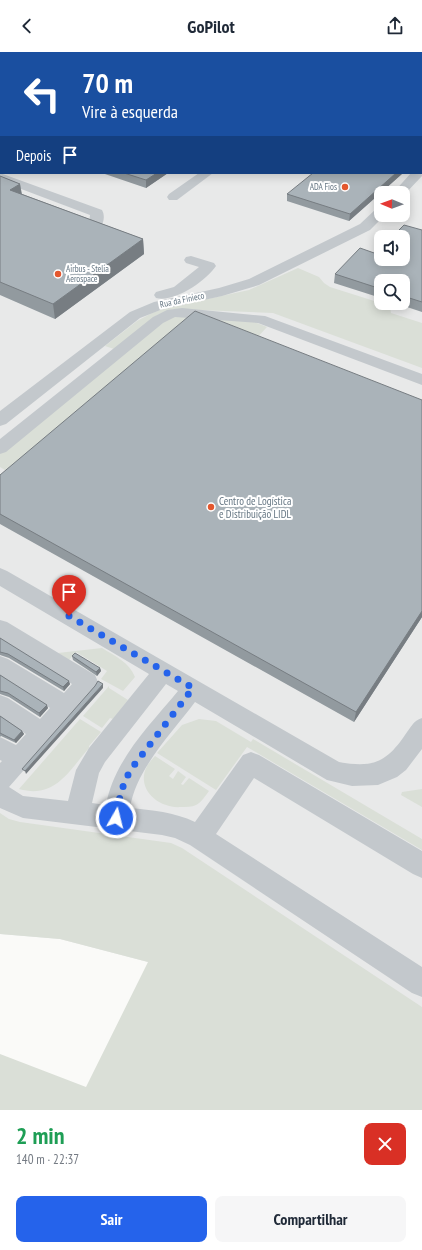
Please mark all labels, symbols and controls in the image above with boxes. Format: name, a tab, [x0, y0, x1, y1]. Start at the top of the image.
icon: back	[16, 15, 38, 37]
text: GoPilot	[187, 15, 235, 38]
icon: share	[384, 15, 406, 37]
text: 70 m	[82, 64, 133, 101]
icon: left	[16, 68, 68, 120]
text: Vire à esquerda	[82, 100, 178, 123]
icon: arrive	[59, 144, 81, 166]
text: Depois	[16, 146, 51, 165]
place label: ADA Fios	[310, 181, 337, 192]
marker: ADA Fios	[340, 182, 350, 192]
north arrow	[374, 186, 410, 222]
map controls	[374, 186, 410, 310]
button: sound	[374, 230, 410, 266]
place label: Airbus - Stelia Aerospace	[66, 263, 109, 284]
marker: Airbus - Stelia Aerospace	[53, 269, 63, 279]
button: search	[374, 274, 410, 310]
street label: Rua da Finieco	[159, 289, 205, 310]
place label: Centro de Logística e Distribuição LIDL	[219, 494, 291, 521]
marker: Centro de Logística e Distribuição LIDL	[206, 502, 216, 512]
pin	[52, 575, 86, 616]
icon: arrive	[58, 581, 80, 603]
position arrow	[95, 797, 137, 839]
text: 2 min	[16, 1120, 64, 1151]
button: close	[364, 1123, 406, 1165]
text: 140 m · 22:37	[16, 1151, 79, 1168]
button: Sair	[16, 1196, 207, 1242]
button: Compartilhar	[215, 1196, 406, 1242]

